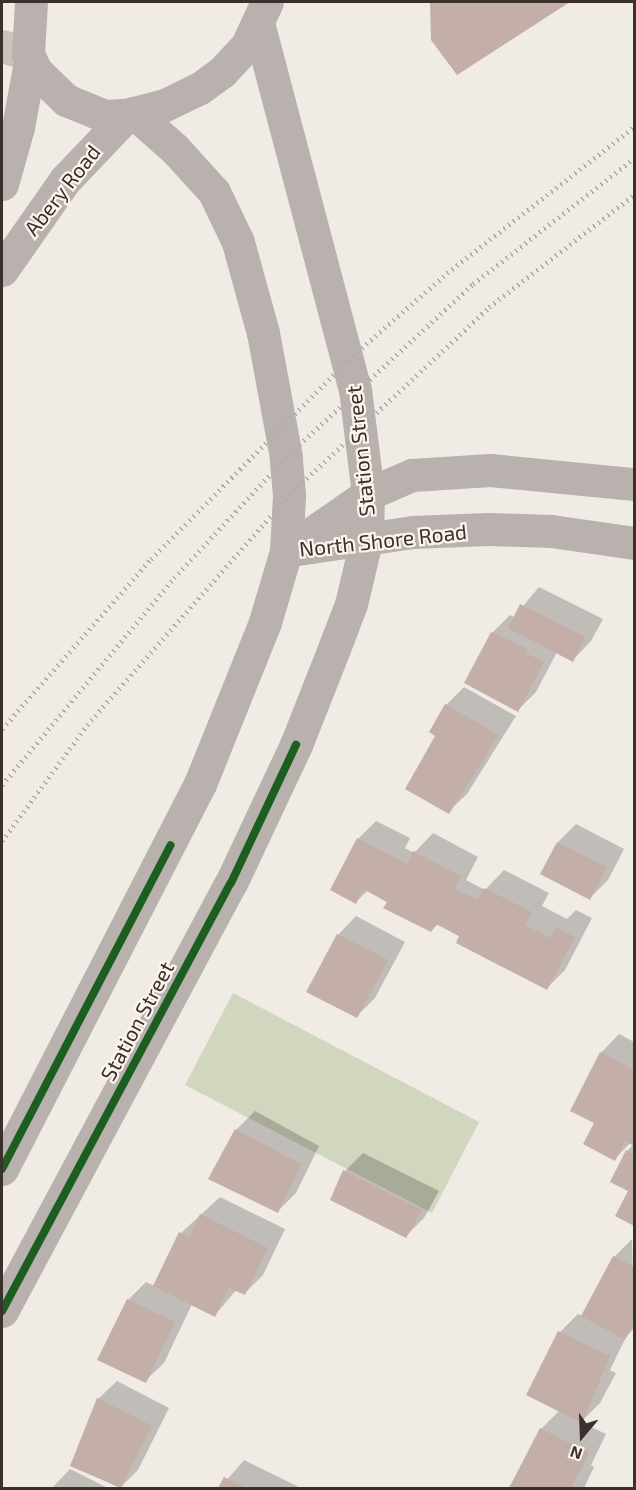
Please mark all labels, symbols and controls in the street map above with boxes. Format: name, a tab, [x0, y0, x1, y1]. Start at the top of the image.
street label: Abery Road	[19, 139, 105, 241]
street label: Station Street	[341, 384, 379, 518]
street label: North Shore Road	[298, 519, 468, 561]
street label: Station Street	[95, 957, 179, 1085]
north arrow	[552, 1406, 612, 1466]
text: N	[567, 1443, 585, 1464]

